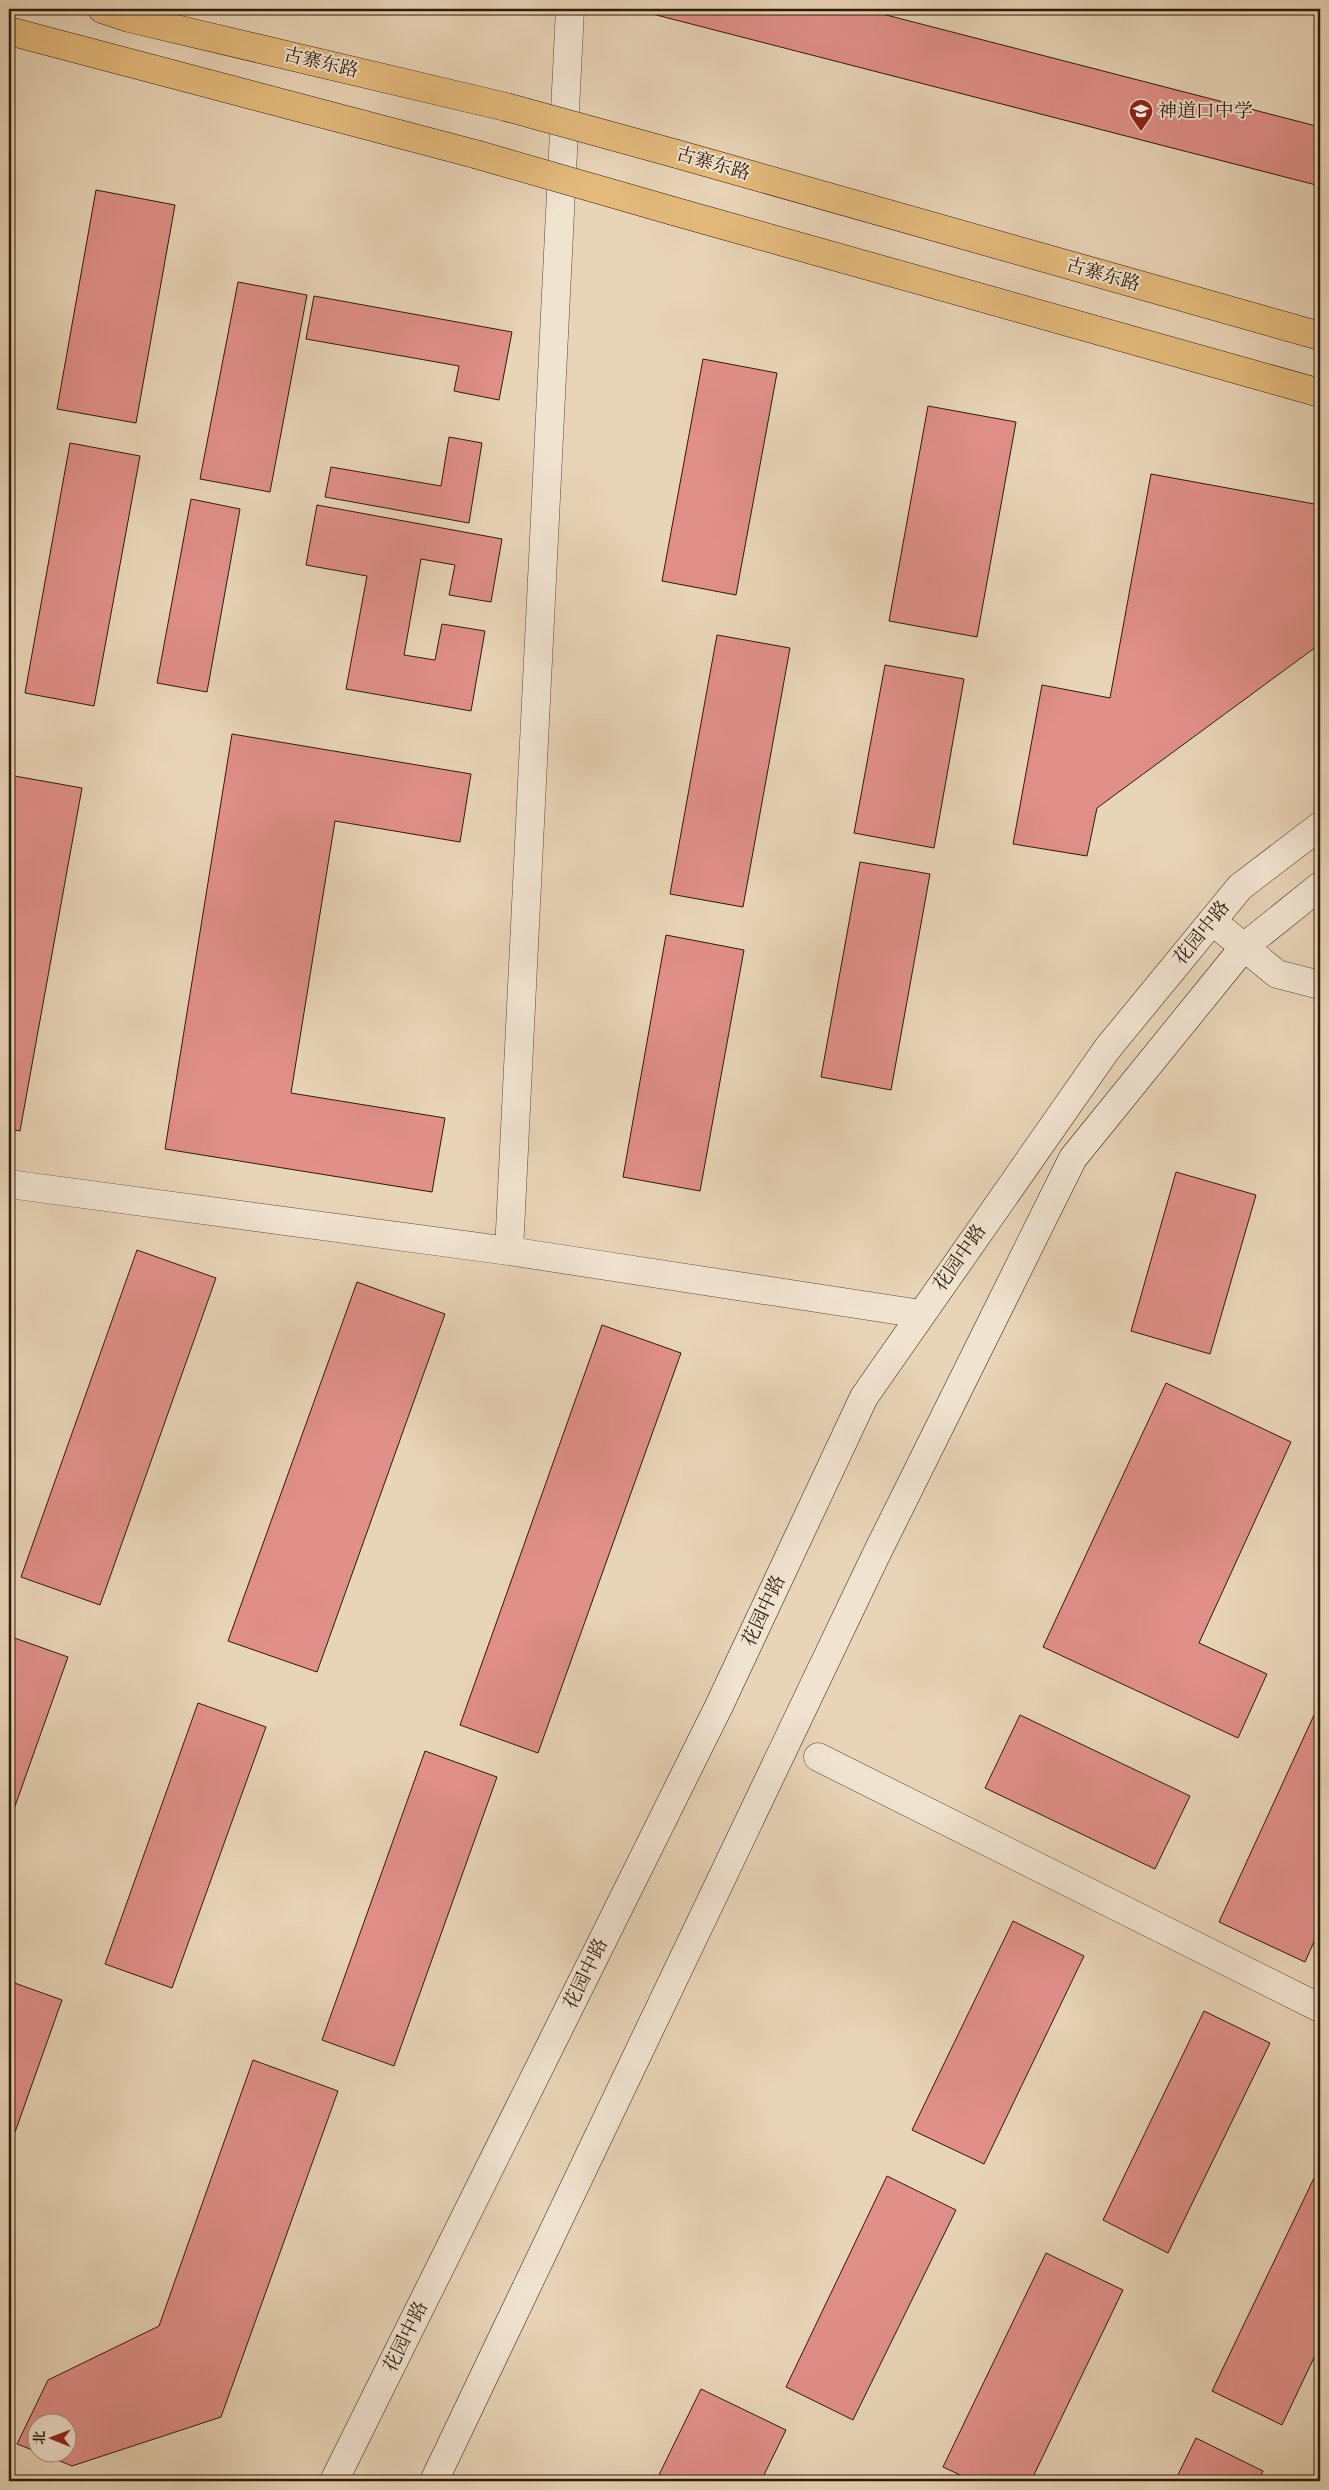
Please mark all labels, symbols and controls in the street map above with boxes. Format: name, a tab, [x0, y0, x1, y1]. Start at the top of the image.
street label: 古寨东路	[281, 43, 361, 83]
school or university icon: 神道口中学	[1128, 98, 1154, 132]
place label: 神道口中学	[1158, 100, 1253, 123]
street label: 古寨东路	[673, 142, 753, 186]
street label: 古寨东路	[1063, 253, 1143, 297]
street label: 花园中路	[1169, 896, 1235, 970]
street label: 花园中路	[929, 1220, 991, 1296]
street label: 花园中路	[738, 1572, 790, 1650]
street label: 花园中路	[559, 1935, 613, 2013]
street label: 花园中路	[379, 2298, 433, 2376]
north arrow	[28, 2412, 78, 2462]
text: 北	[31, 2431, 49, 2445]

